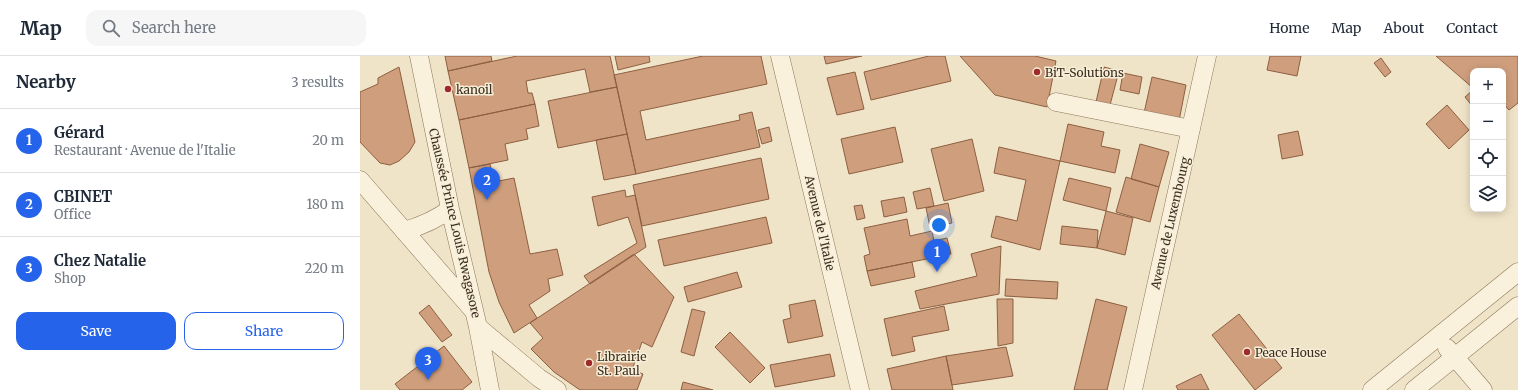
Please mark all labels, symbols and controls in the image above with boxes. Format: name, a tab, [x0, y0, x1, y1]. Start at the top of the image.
search box	[86, 10, 366, 46]
text: Map	[20, 16, 62, 40]
icon: search	[100, 17, 122, 39]
text: Search here	[132, 18, 216, 37]
text: Home	[1269, 19, 1310, 37]
text: Map	[1332, 19, 1361, 37]
text: About	[1383, 19, 1424, 37]
text: Contact	[1446, 19, 1498, 37]
place label: BiT-Solutions	[1045, 65, 1124, 80]
marker: BiT-Solutions	[1032, 67, 1042, 77]
map controls	[1470, 68, 1506, 212]
button: +	[1470, 68, 1506, 104]
text: Nearby	[16, 71, 76, 93]
text: 3 results	[291, 74, 344, 91]
place label: kanoil	[456, 82, 493, 97]
marker: kanoil	[443, 84, 453, 94]
button: −	[1470, 104, 1506, 140]
text: Gérard	[54, 123, 104, 142]
street label: Chaussée Prince Louis Rwagasore	[426, 127, 484, 319]
text: 1	[26, 132, 32, 149]
text: 20 m	[312, 132, 344, 149]
button: locate	[1470, 140, 1506, 176]
text: Restaurant · Avenue de l'Italie	[54, 142, 235, 159]
street label: Avenue de Luxembourg	[1147, 155, 1193, 292]
pin: 2	[474, 167, 500, 200]
street label: Avenue de l'Italie	[802, 173, 838, 272]
button: layers	[1470, 176, 1506, 212]
text: CBINET	[54, 187, 112, 206]
text: 2	[25, 196, 33, 213]
text: 180 m	[306, 196, 344, 213]
text: Office	[54, 206, 91, 223]
your location	[929, 215, 949, 235]
pin: 1	[924, 239, 950, 272]
text: Chez Natalie	[54, 251, 146, 270]
text: 3	[25, 260, 33, 277]
text: 220 m	[305, 260, 344, 277]
text: Shop	[54, 270, 86, 287]
button: Save	[16, 312, 176, 350]
button: Share	[184, 312, 344, 350]
place label: Peace House	[1255, 345, 1326, 360]
pin: 3	[415, 347, 441, 380]
marker: Peace House	[1242, 347, 1252, 357]
place label: Librairie St. Paul	[597, 349, 646, 378]
marker: Librairie St. Paul	[584, 358, 594, 368]

